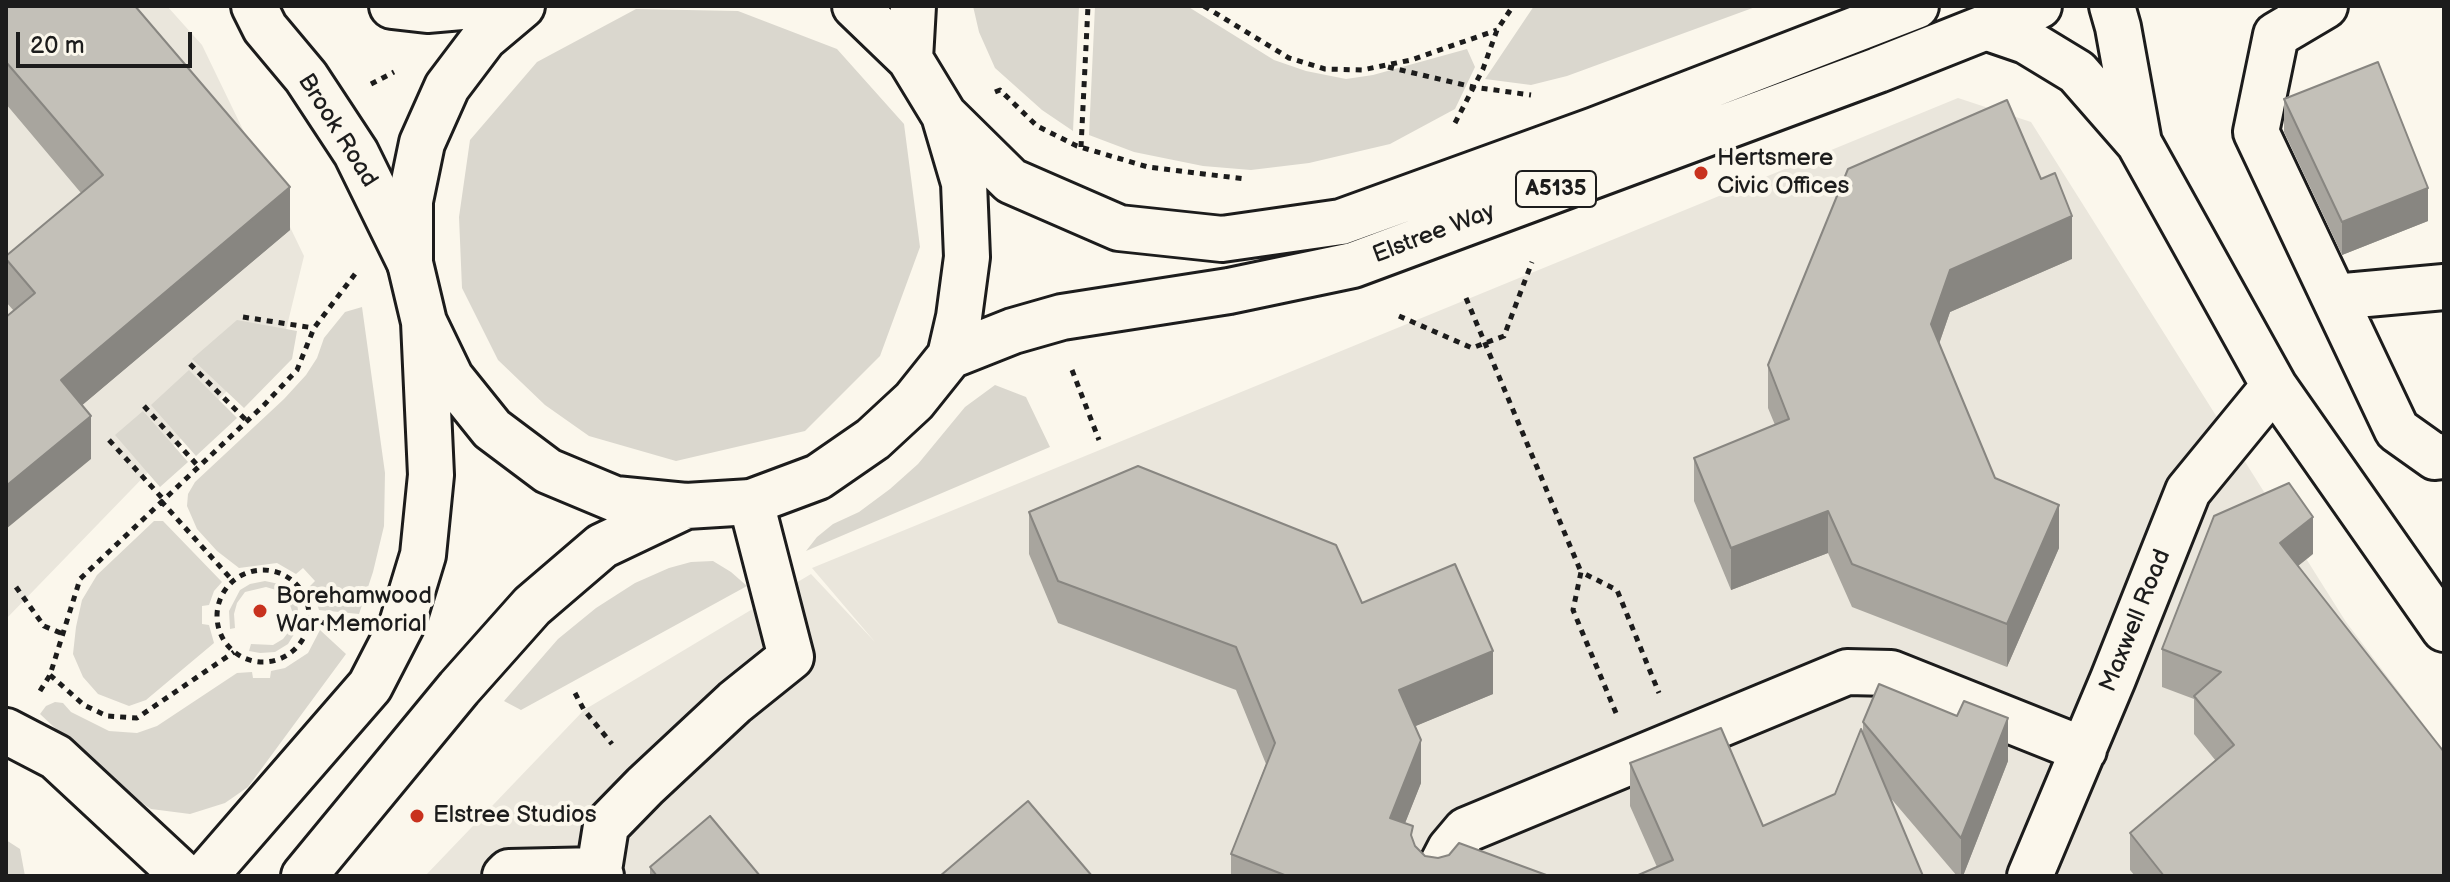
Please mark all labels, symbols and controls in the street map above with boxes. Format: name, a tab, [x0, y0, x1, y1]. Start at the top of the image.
scale bar	[20, 16, 196, 66]
text: 20 m	[30, 31, 85, 60]
street label: Brook Road	[291, 69, 383, 193]
place label: Hertsmere Civic Offices	[1717, 145, 1849, 201]
marker: Hertsmere Civic Offices	[1692, 164, 1710, 182]
road number: A5135	[1516, 171, 1596, 207]
street label: Elstree Way	[1369, 198, 1499, 270]
street label: Maxwell Road	[2094, 546, 2178, 696]
place label: Borehamwood War Memorial	[276, 583, 432, 639]
marker: Borehamwood War Memorial	[251, 602, 269, 620]
place label: Elstree Studios	[433, 802, 597, 830]
marker: Elstree Studios	[408, 807, 426, 825]

